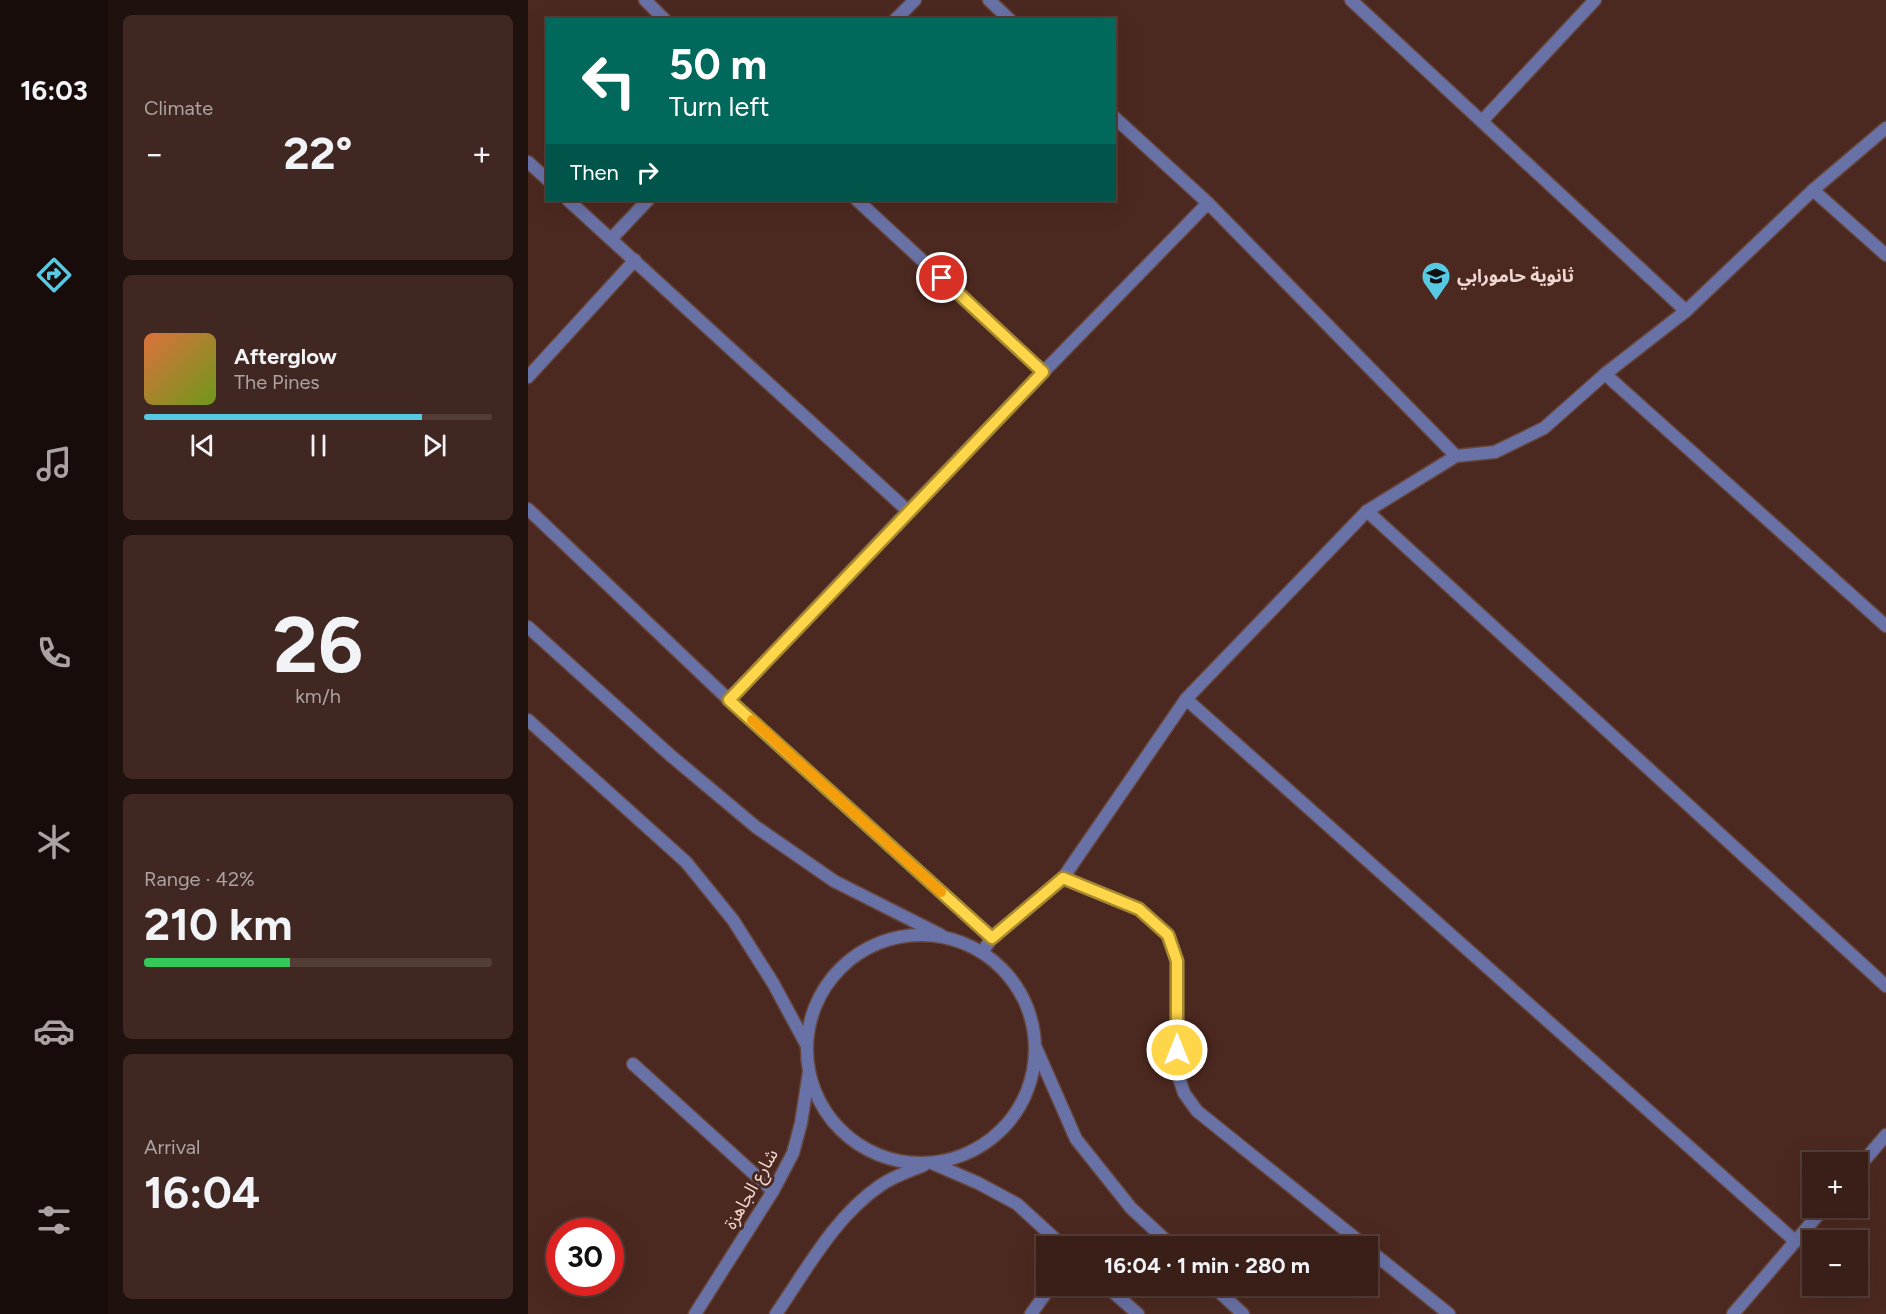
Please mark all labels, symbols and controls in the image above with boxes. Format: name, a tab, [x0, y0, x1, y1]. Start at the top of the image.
text: 50 m	[669, 39, 767, 90]
icon: left	[570, 42, 648, 120]
text: 16:03	[20, 74, 88, 107]
text: Turn left	[669, 90, 769, 123]
text: Climate	[144, 96, 213, 120]
text: 22°	[283, 126, 353, 180]
text: −	[144, 134, 165, 173]
text: +	[471, 134, 492, 173]
icon: right	[631, 156, 664, 189]
text: Then	[570, 159, 619, 186]
pin	[916, 252, 967, 303]
icon: directions	[33, 254, 75, 296]
school or university icon: ثانوية حامورابي	[1420, 260, 1452, 302]
icon: arrive	[925, 261, 958, 294]
place label: ثانوية حامورابي	[1457, 265, 1574, 290]
text: Afterglow	[234, 343, 337, 370]
text: The Pines	[234, 370, 320, 394]
icon: previous	[186, 429, 219, 462]
icon: pause	[302, 429, 335, 462]
icon: next	[418, 429, 451, 462]
icon: music	[33, 443, 75, 485]
text: 26	[273, 598, 363, 692]
icon: phone	[33, 632, 75, 674]
text: km/h	[295, 684, 341, 708]
icon: climate	[33, 821, 75, 863]
text: Range · 42%	[144, 867, 255, 891]
text: 210 km	[144, 897, 292, 951]
icon: car	[33, 1010, 75, 1052]
position arrow	[1145, 1018, 1209, 1082]
text: Arrival	[144, 1135, 200, 1159]
street label: شارع الجاهزة	[719, 1145, 785, 1235]
map controls	[1802, 1152, 1868, 1296]
button: +	[1802, 1152, 1868, 1218]
text: 16:04	[144, 1165, 260, 1219]
icon: filters	[33, 1199, 75, 1241]
speed limit sign: 30	[546, 1218, 624, 1296]
button: −	[1802, 1230, 1868, 1296]
text: 16:04 · 1 min · 280 m	[1104, 1252, 1310, 1279]

